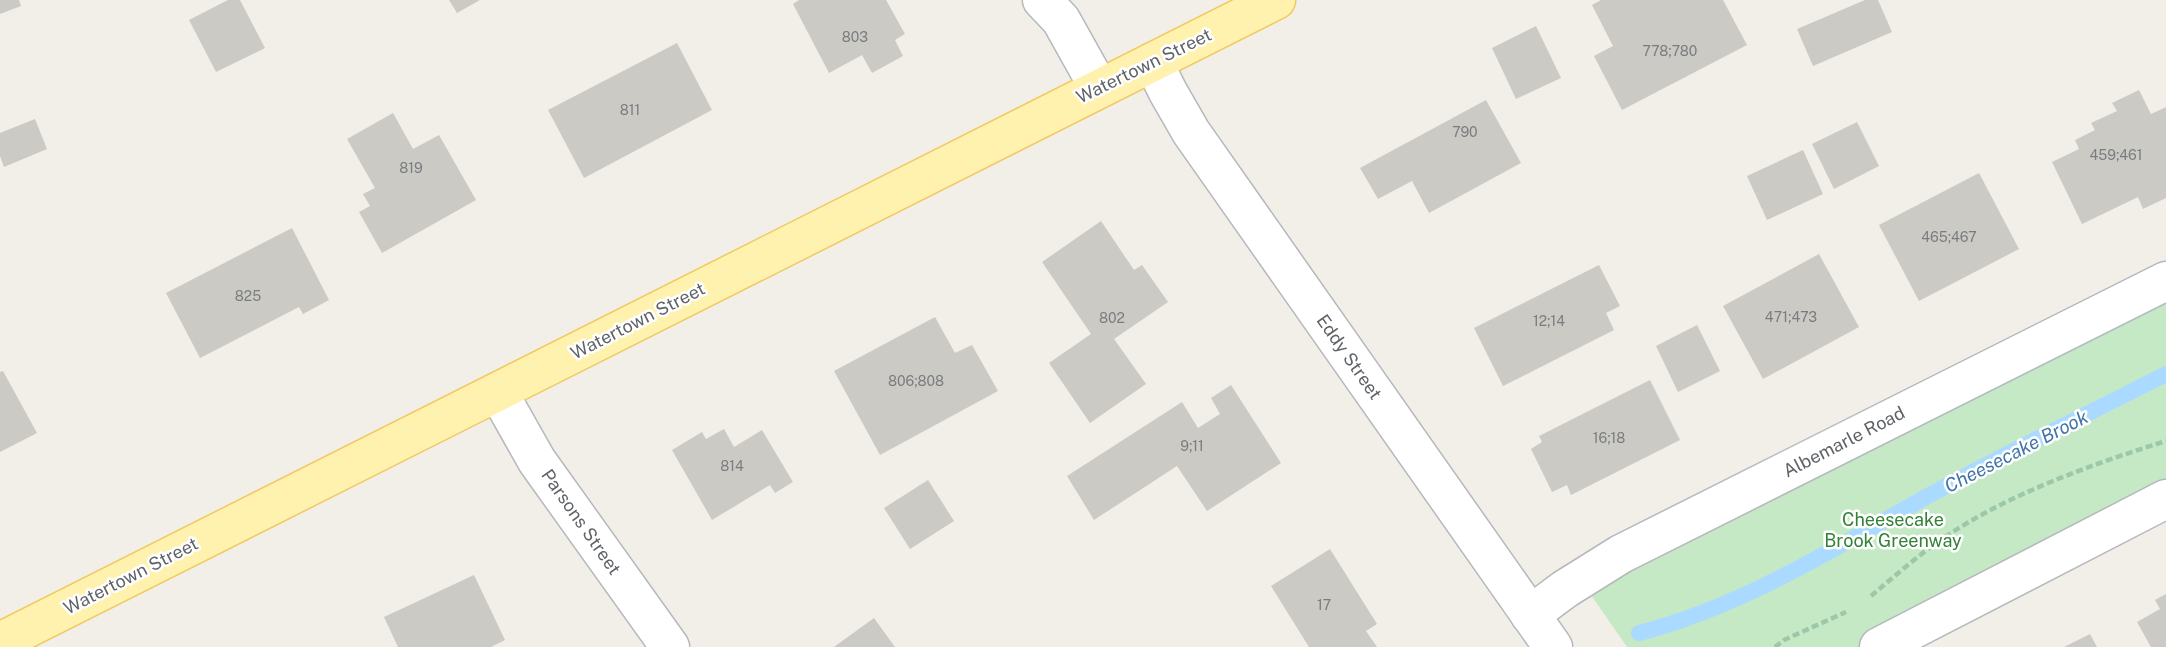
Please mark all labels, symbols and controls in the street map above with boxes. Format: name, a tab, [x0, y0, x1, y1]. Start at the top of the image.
street label: Watertown Street	[1073, 24, 1215, 107]
house number: 803	[842, 29, 868, 45]
house number: 778;780	[1643, 43, 1697, 59]
house number: 811	[620, 102, 640, 118]
house number: 790	[1452, 124, 1478, 140]
house number: 459;461	[2090, 147, 2142, 163]
house number: 819	[399, 160, 423, 176]
house number: 465;467	[1921, 229, 1977, 245]
street label: Watertown Street	[567, 278, 708, 363]
house number: 825	[235, 288, 261, 304]
house number: 471;473	[1765, 309, 1817, 325]
house number: 802	[1099, 310, 1125, 326]
street label: Eddy Street	[1312, 310, 1386, 403]
house number: 12;14	[1533, 313, 1565, 329]
house number: 806;808	[888, 373, 944, 389]
street label: Albemarle Road	[1779, 402, 1908, 481]
water label: Cheesecake Brook	[1940, 405, 2092, 497]
house number: 16;18	[1593, 430, 1625, 446]
house number: 9;11	[1180, 438, 1204, 454]
house number: 814	[720, 458, 744, 474]
street label: Parsons Street	[537, 465, 626, 578]
park label: Cheesecake Brook Greenway	[1824, 509, 1962, 551]
street label: Watertown Street	[60, 533, 201, 618]
house number: 17	[1317, 597, 1331, 613]

